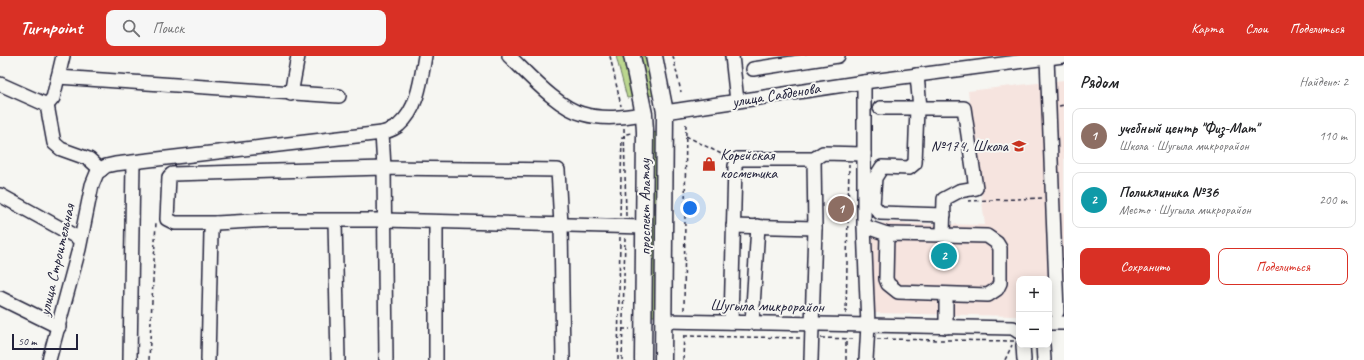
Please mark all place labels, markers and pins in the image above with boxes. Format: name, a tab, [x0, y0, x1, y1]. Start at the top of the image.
place label: №174, Школа	[931, 136, 1010, 156]
school or university icon: №174, Школа	[1011, 138, 1027, 154]
place label: Корейская косметика	[720, 145, 778, 183]
shop icon: Корейская косметика	[701, 156, 717, 172]
pin: 1	[828, 194, 854, 224]
pin: 2	[931, 241, 957, 271]

